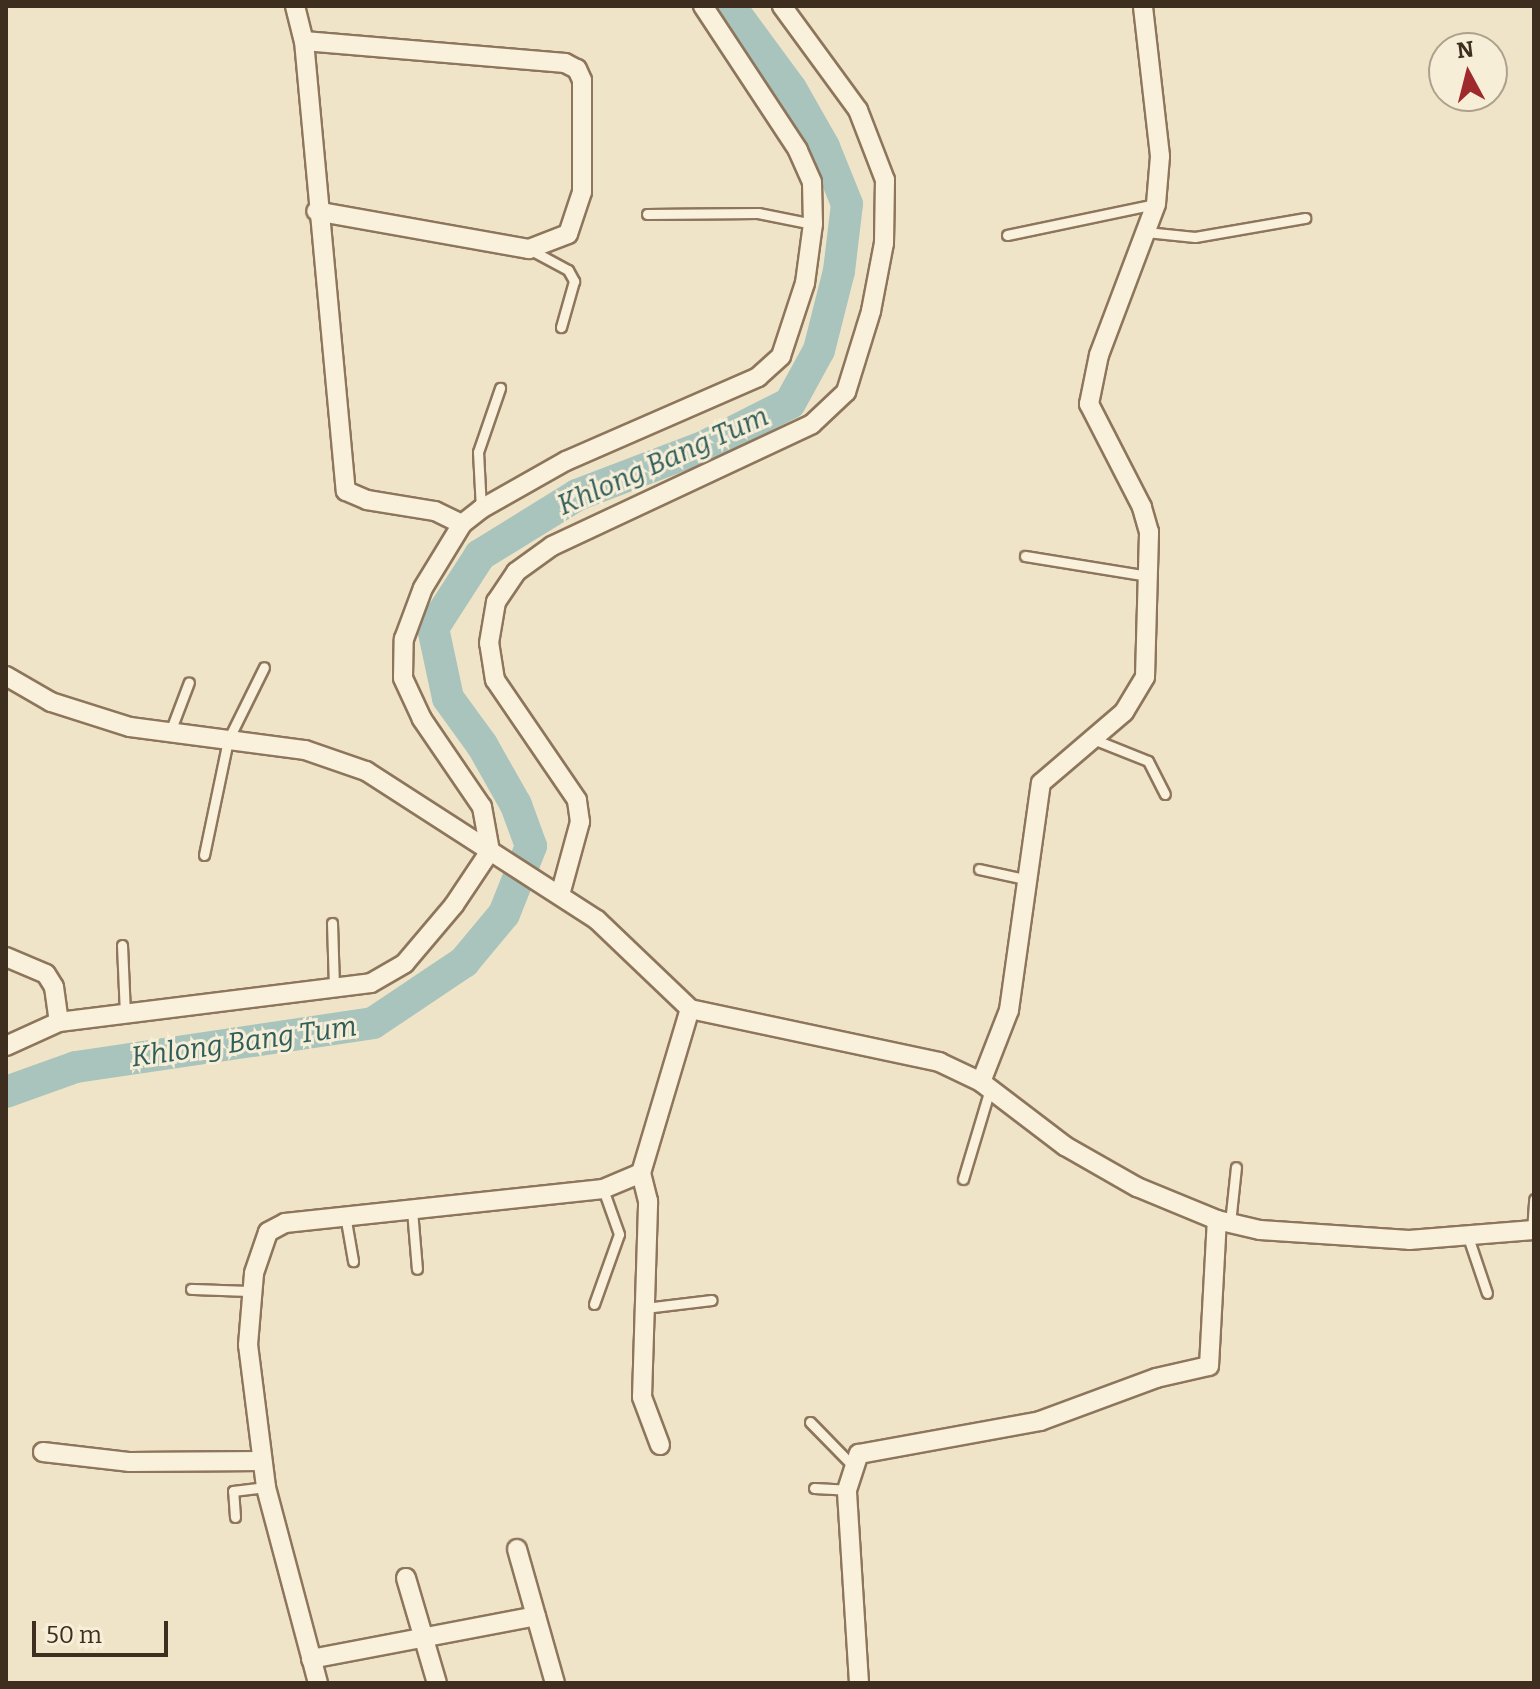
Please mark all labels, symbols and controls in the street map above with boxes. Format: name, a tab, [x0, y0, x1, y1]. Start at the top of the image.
north arrow	[1428, 32, 1508, 112]
text: N	[1455, 35, 1475, 64]
water label: Khlong Bang Tum	[552, 399, 774, 523]
water label: Khlong Bang Tum	[129, 1010, 359, 1074]
scale bar	[36, 1605, 172, 1655]
text: 50 m	[46, 1621, 102, 1649]

